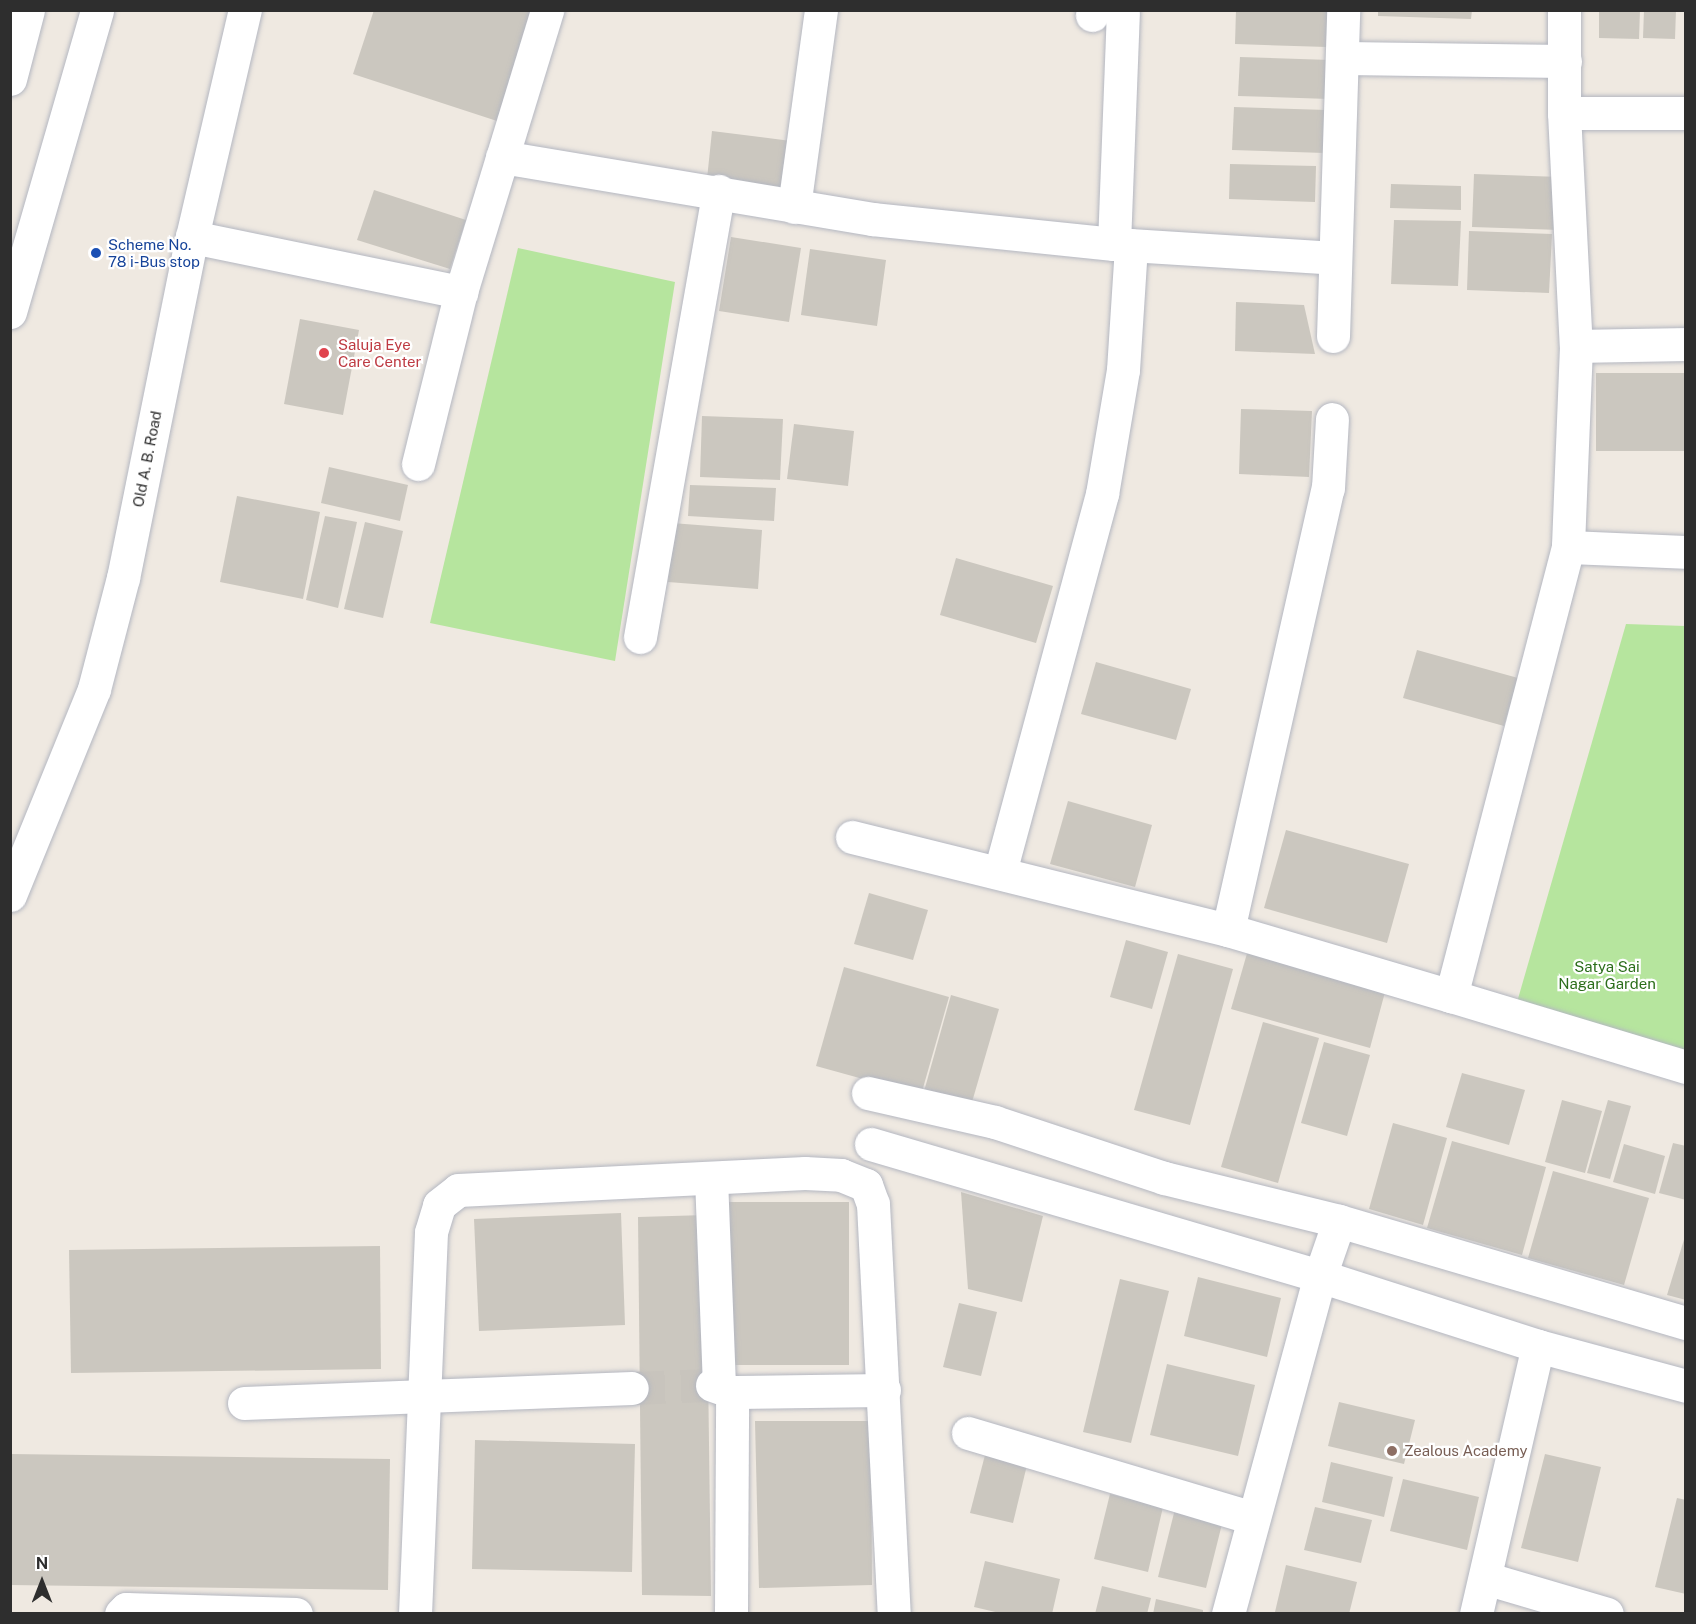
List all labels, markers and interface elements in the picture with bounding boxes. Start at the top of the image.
place label: Scheme No. 78 i-Bus stop [108,235,200,270]
marker: Scheme No. 78 i-Bus stop [89,246,103,260]
place label: Saluja Eye Care Center [338,335,422,370]
marker: Saluja Eye Care Center [315,344,333,362]
street label: Old A. B. Road [129,409,165,509]
park label: Satya Sai Nagar Garden [1558,957,1656,992]
place label: Zealous Academy [1404,1442,1528,1460]
marker: Zealous Academy [1385,1444,1399,1458]
north arrow [12,1552,72,1612]
text: N [36,1554,48,1573]

